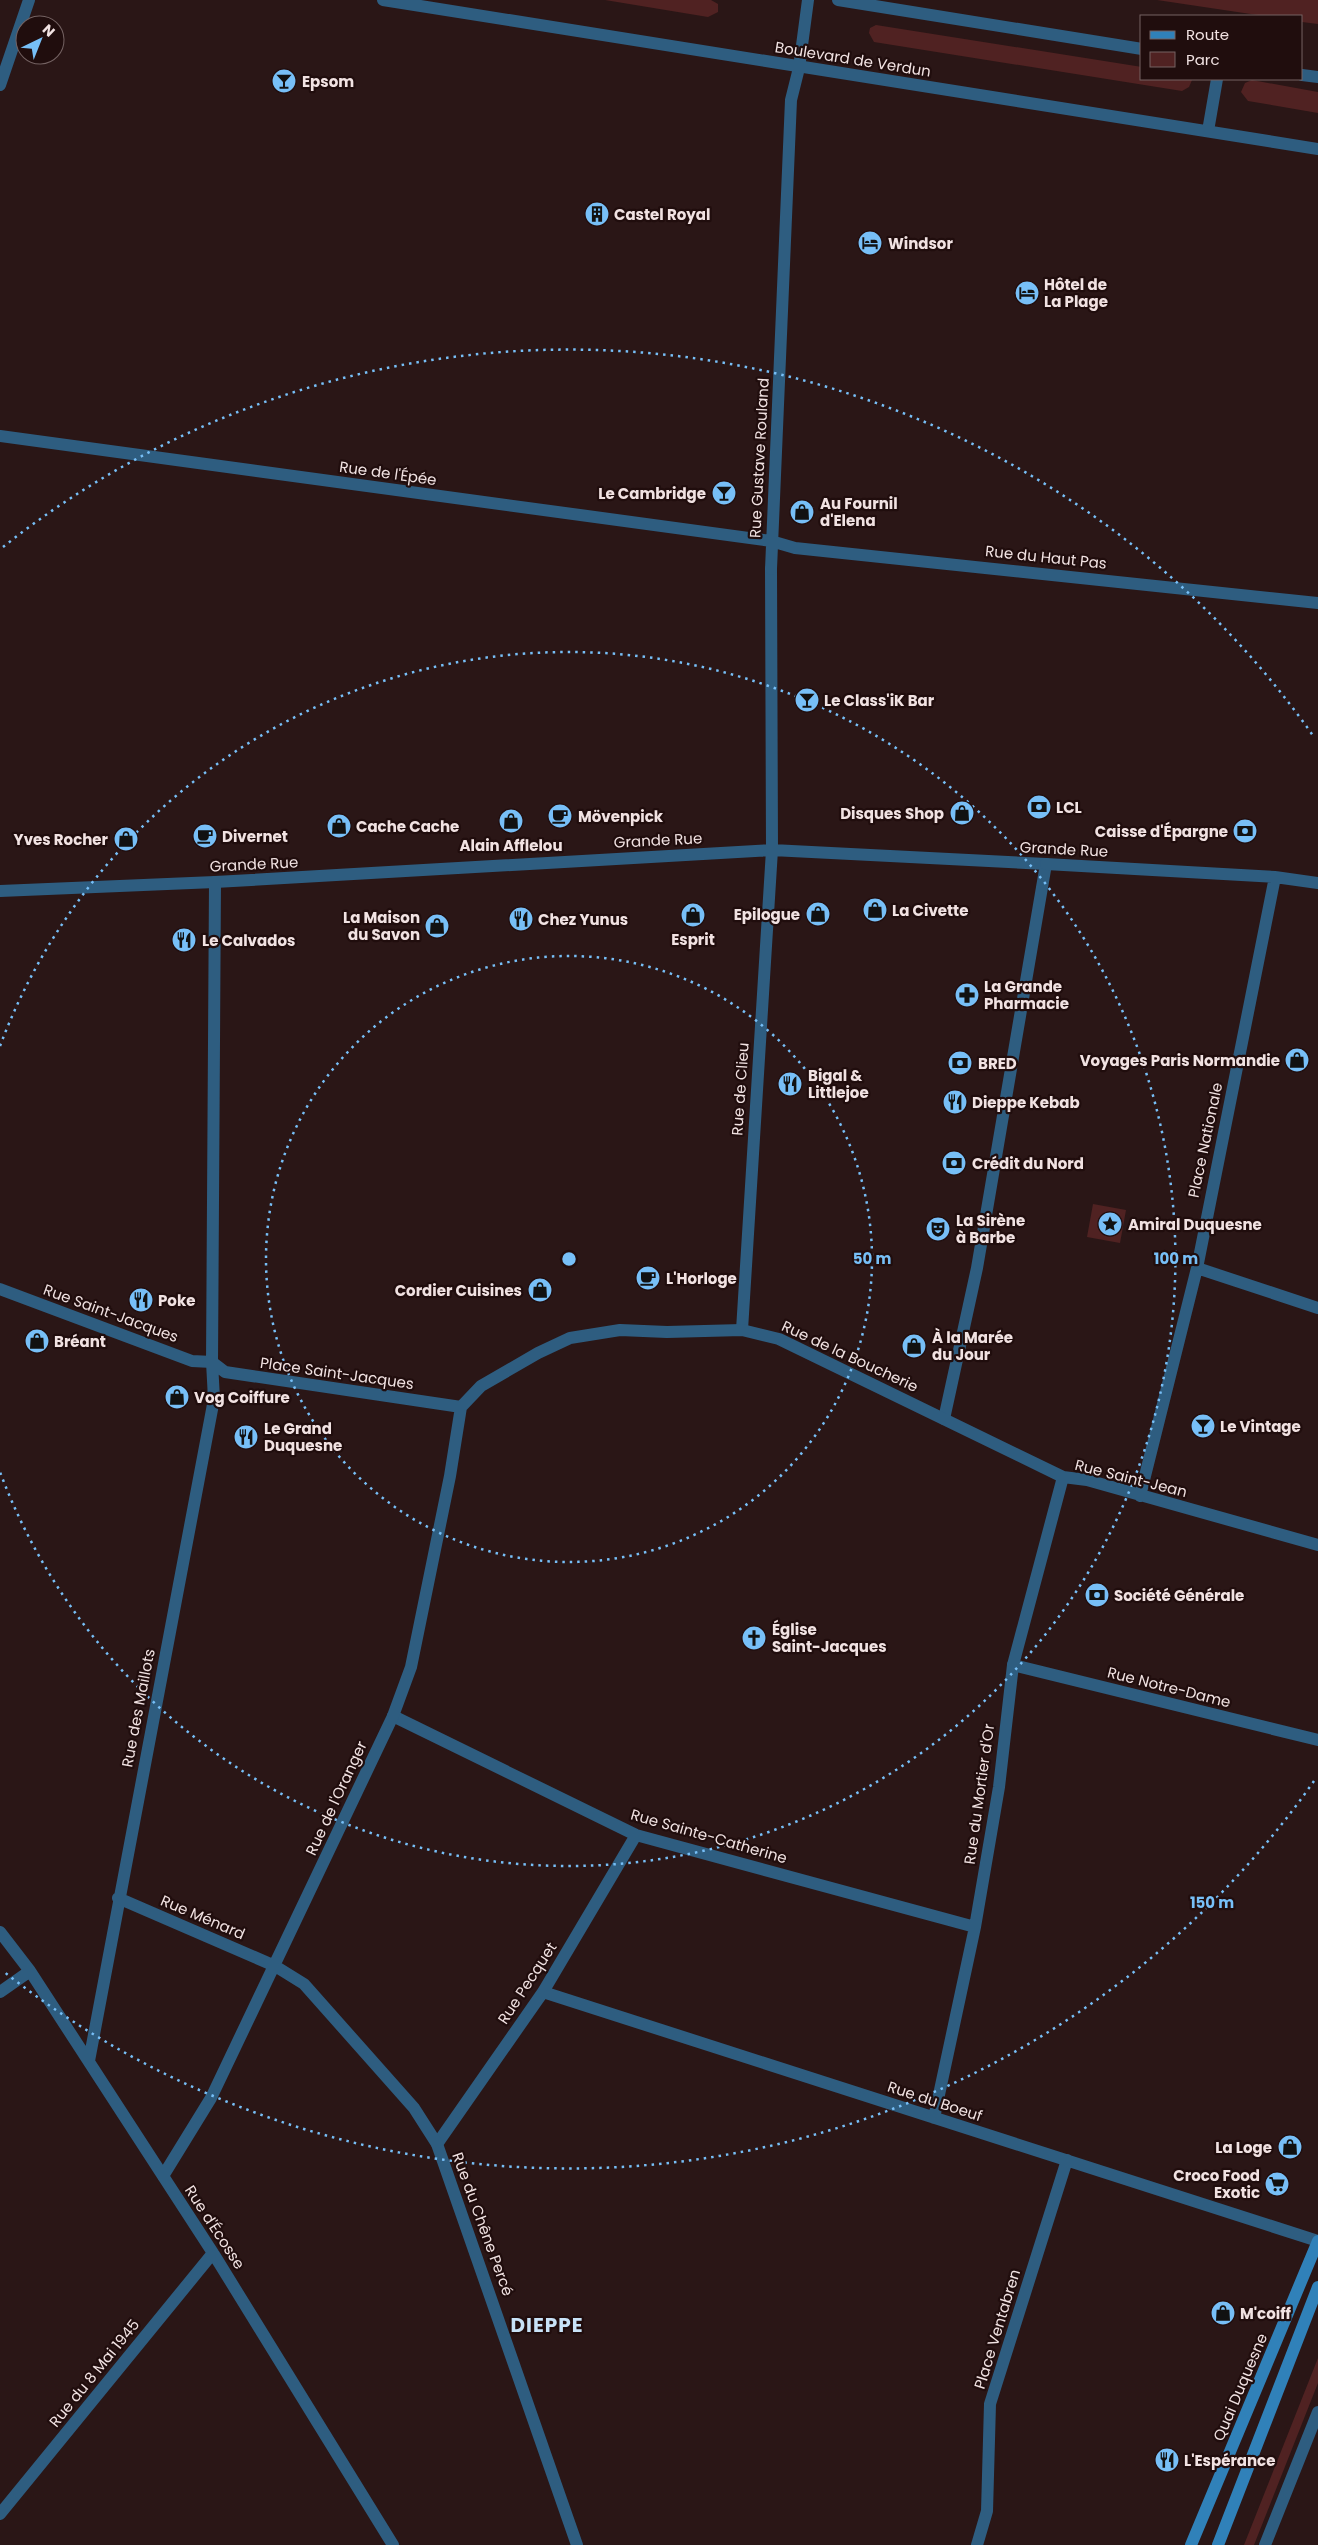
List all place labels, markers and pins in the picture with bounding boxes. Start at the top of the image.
bar icon: Epsom [271,68,297,94]
place label: Epsom [302,71,354,92]
building icon: Castel Royal [584,201,610,227]
place label: Castel Royal [614,204,710,225]
hotel icon: Windsor [857,230,883,256]
place label: Windsor [888,233,953,254]
place label: Hôtel de La Plage [1044,274,1108,312]
hotel icon: Hôtel de La Plage [1014,280,1040,306]
bar icon: Le Cambridge [711,480,737,506]
place label: Le Cambridge [598,483,706,504]
place label: Au Fournil d'Elena [820,493,898,531]
shop icon: Au Fournil d'Elena [789,499,815,525]
bar icon: Le Class'iK Bar [794,687,820,713]
place label: Le Class'iK Bar [824,690,935,711]
bank icon: LCL [1026,794,1052,820]
place label: LCL [1056,797,1082,818]
shop icon: Disques Shop [949,800,975,826]
cafe icon: Mövenpick [547,803,573,829]
place label: Disques Shop [840,803,944,824]
place label: Mövenpick [578,806,664,827]
shop icon: Alain Afflelou [498,808,524,834]
shop icon: Cache Cache [326,813,352,839]
place label: Cache Cache [356,816,459,837]
bank icon: Caisse d'Épargne [1232,818,1258,844]
place label: Caisse d'Épargne [1095,821,1228,842]
cafe icon: Divernet [192,823,218,849]
shop icon: Yves Rocher [113,826,139,852]
place label: Divernet [222,826,288,847]
place label: Yves Rocher [14,829,109,850]
place label: Alain Afflelou [460,835,563,856]
shop icon: La Civette [862,897,888,923]
place label: La Civette [892,900,968,921]
shop icon: Epilogue [805,901,831,927]
shop icon: Esprit [680,902,706,928]
place label: Epilogue [734,904,800,925]
restaurant icon: Chez Yunus [508,906,534,932]
place label: La Maison du Savon [343,907,420,945]
place label: Chez Yunus [538,909,628,930]
shop icon: La Maison du Savon [424,913,450,939]
restaurant icon: Le Calvados [171,927,197,953]
place label: Esprit [671,929,715,950]
place label: Le Calvados [202,930,295,951]
place label: La Grande Pharmacie [984,976,1069,1014]
pharmacy icon: La Grande Pharmacie [954,982,980,1008]
shop icon: Voyages Paris Normandie [1284,1047,1310,1073]
bank icon: BRED [947,1050,973,1076]
place label: Voyages Paris Normandie [1080,1050,1280,1071]
place label: BRED [978,1053,1017,1074]
place label: Bigal & Littlejoe [808,1065,869,1103]
restaurant icon: Bigal & Littlejoe [777,1071,803,1097]
restaurant icon: Dieppe Kebab [942,1089,968,1115]
place label: Dieppe Kebab [972,1092,1080,1113]
bank icon: Crédit du Nord [941,1150,967,1176]
place label: Crédit du Nord [972,1153,1084,1174]
place label: La Sirène à Barbe [956,1210,1025,1248]
place icon: Amiral Duquesne [1097,1211,1123,1237]
place label: Amiral Duquesne [1128,1214,1262,1235]
theatre icon: La Sirène à Barbe [925,1216,951,1242]
centre of rings [560,1250,578,1268]
cafe icon: L'Horloge [635,1265,661,1291]
place label: L'Horloge [666,1268,737,1289]
shop icon: Cordier Cuisines [527,1277,553,1303]
place label: Cordier Cuisines [395,1280,522,1301]
restaurant icon: Poke [128,1287,154,1313]
place label: Poke [158,1290,195,1311]
place label: À la Marée du Jour [932,1327,1013,1365]
shop icon: Bréant [24,1328,50,1354]
place label: Bréant [54,1331,106,1352]
shop icon: À la Marée du Jour [901,1333,927,1359]
shop icon: Vog Coiffure [164,1384,190,1410]
place label: Vog Coiffure [194,1387,290,1408]
bar icon: Le Vintage [1190,1413,1216,1439]
place label: Le Vintage [1220,1416,1301,1437]
place label: Le Grand Duquesne [264,1418,342,1456]
restaurant icon: Le Grand Duquesne [233,1424,259,1450]
bank icon: Société Générale [1084,1582,1110,1608]
place label: Société Générale [1114,1585,1244,1606]
place label: Église Saint-Jacques [772,1619,887,1657]
church icon: Église Saint-Jacques [741,1625,767,1651]
shop icon: La Loge [1277,2134,1303,2160]
place label: La Loge [1215,2137,1272,2158]
place label: Croco Food Exotic [1173,2165,1260,2203]
supermarket icon: Croco Food Exotic [1264,2171,1290,2197]
shop icon: M'coiff [1210,2300,1236,2326]
place label: M'coiff [1240,2303,1292,2324]
restaurant icon: L'Espérance [1154,2447,1180,2473]
place label: L'Espérance [1184,2450,1275,2471]

